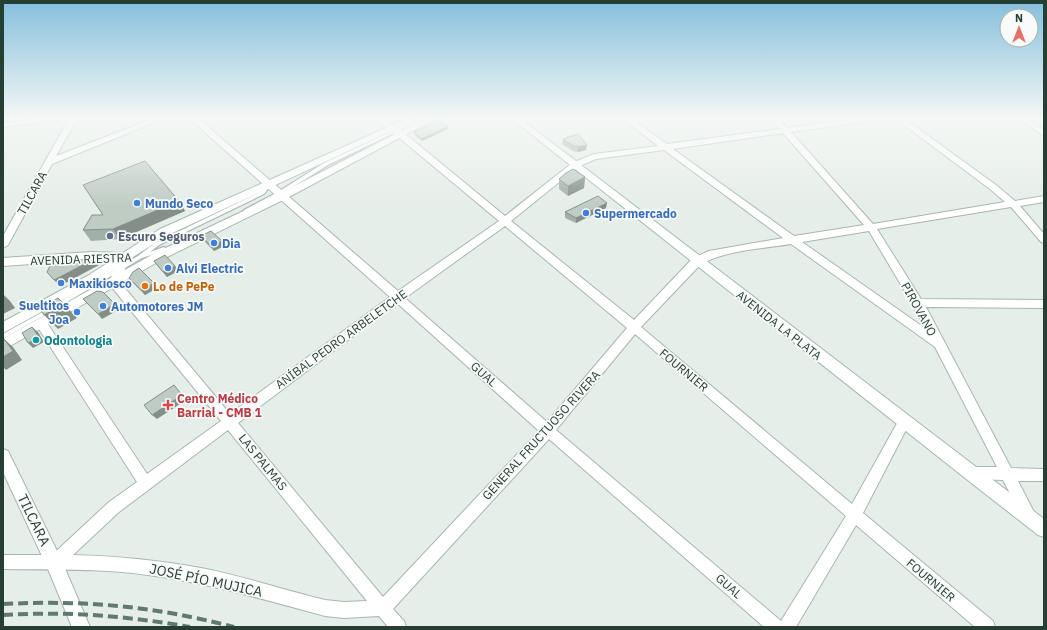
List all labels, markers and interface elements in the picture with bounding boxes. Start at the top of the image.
north arrow [999,8,1039,48]
text: N [1015,11,1023,25]
street label: TILCARA [14,168,50,218]
place label: Mundo Seco [145,196,213,211]
marker: Mundo Seco [132,198,142,208]
place label: Supermercado [594,206,677,221]
marker: Supermercado [581,208,591,218]
place label: Escuro Seguros [118,229,205,244]
marker: Escuro Seguros [105,231,115,241]
place label: Dia [222,236,241,251]
marker: Dia [209,238,219,248]
street label: AVENIDA RIESTRA [30,250,132,268]
place label: Alvi Electric [176,261,243,276]
marker: Alvi Electric [163,263,173,273]
place label: Maxikiosco [69,276,132,291]
marker: Maxikiosco [56,278,66,288]
place label: Lo de PePe [153,279,215,294]
street label: PIROVANO [898,279,940,339]
marker: Lo de PePe [140,281,150,291]
street label: ANÍBAL PEDRO ARBELETCHE [272,286,410,392]
street label: AVENIDA LA PLATA [733,287,825,363]
place label: Sueltitos Joa [19,298,69,327]
place label: Automotores JM [111,299,203,314]
marker: Automotores JM [98,301,108,311]
marker: Sueltitos Joa [72,307,82,317]
place label: Odontologia [44,333,113,348]
marker: Odontologia [31,335,41,345]
street label: FOURNIER [657,345,712,395]
street label: GUAL [468,358,500,390]
street label: GENERAL FRUCTUOSO RIVERA [479,367,603,503]
place label: Centro Médico Barrial - CMB 1 [177,391,262,420]
marker: Centro Médico Barrial - CMB 1 [162,399,174,411]
street label: LAS PALMAS [236,431,290,493]
street label: TILCARA [14,491,54,549]
street label: FOURNIER [904,555,959,605]
street label: JOSÉ PÍO MUJICA [148,558,264,601]
street label: GUAL [713,570,745,602]

